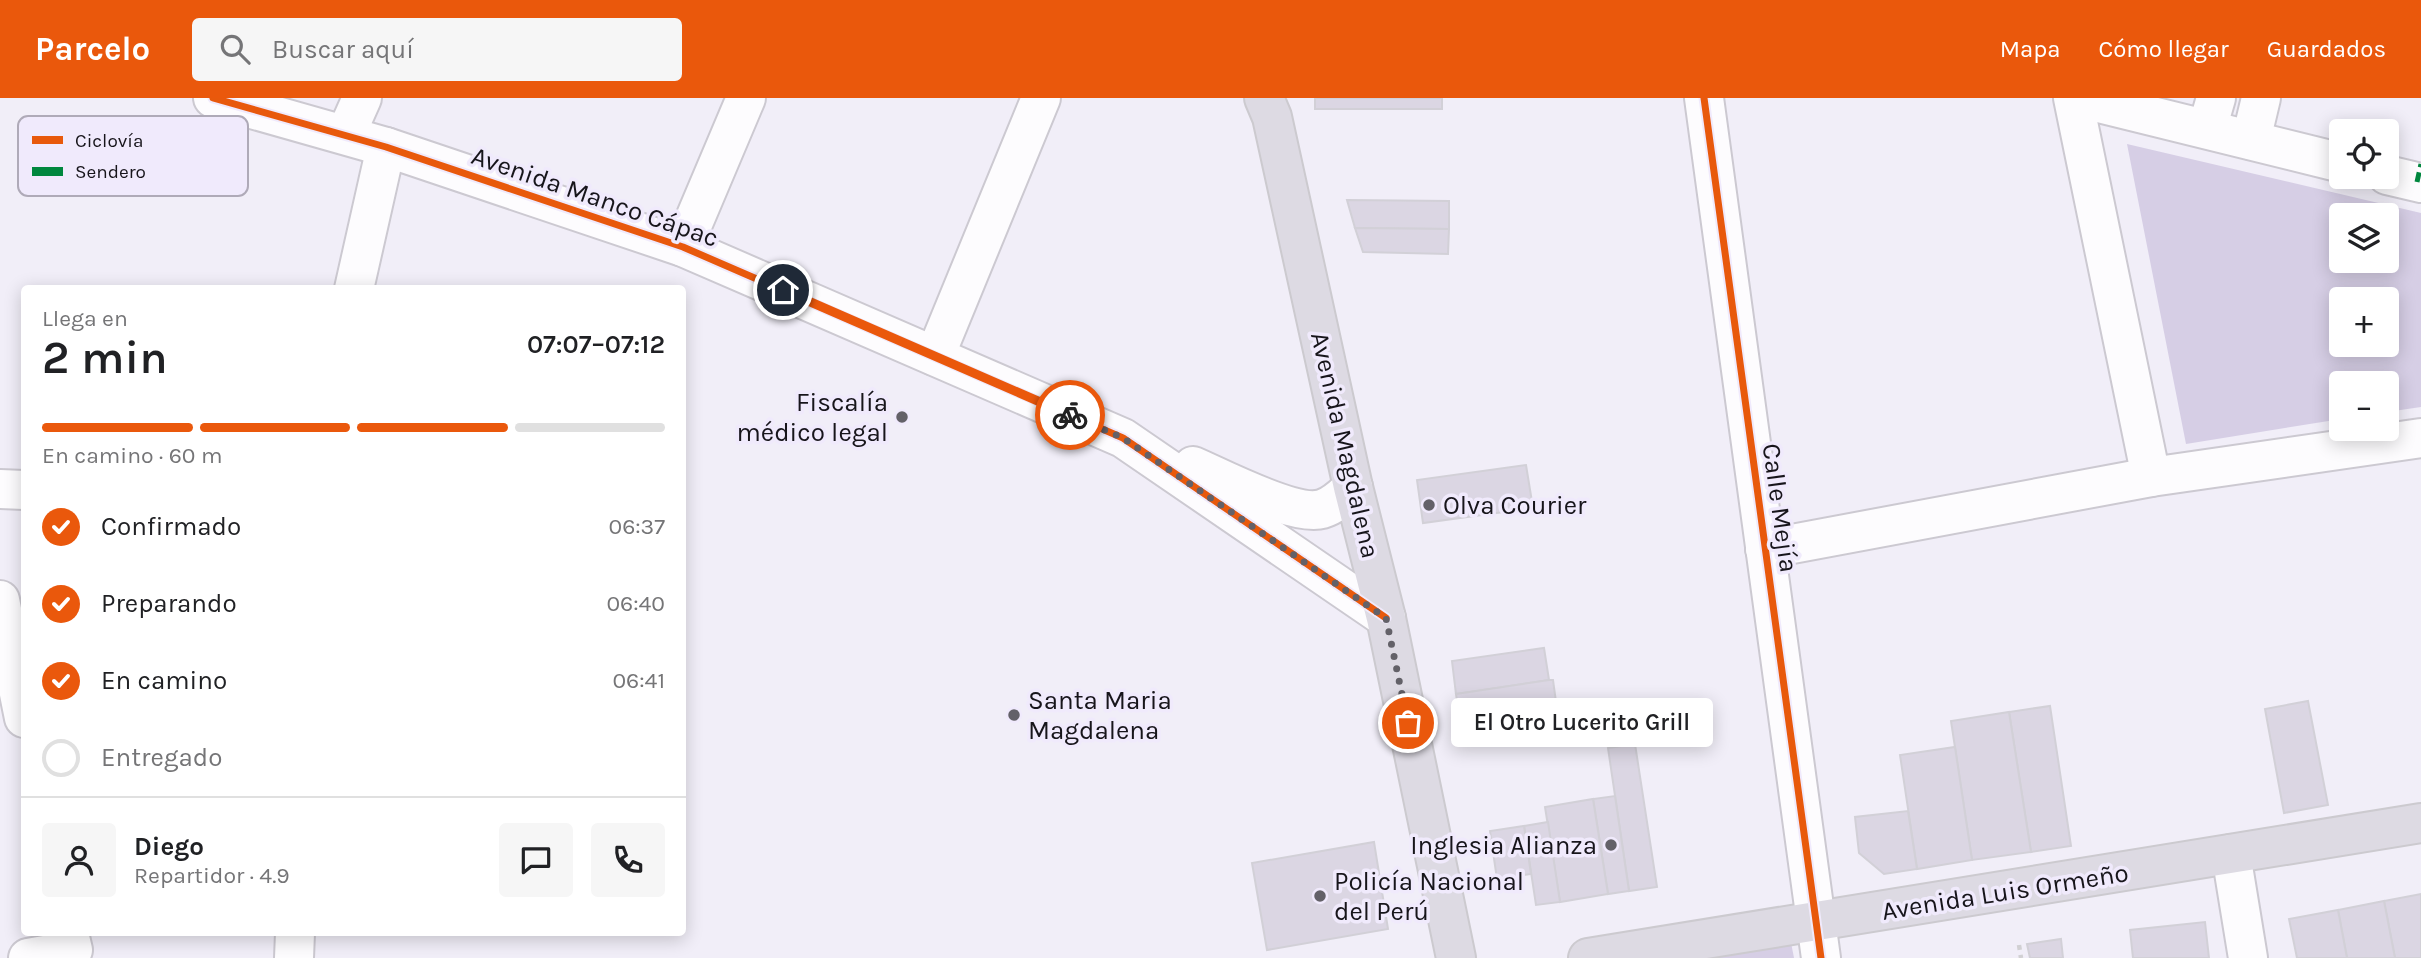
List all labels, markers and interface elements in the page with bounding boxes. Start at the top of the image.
search box [192,18,682,81]
text: Parcelo [35,30,150,68]
icon: search [216,30,254,68]
text: Buscar aquí [272,34,414,65]
text: Mapa [2000,35,2060,63]
text: Cómo llegar [2098,35,2229,63]
text: Guardados [2267,35,2386,63]
legend [18,116,248,196]
map controls [2329,119,2399,441]
button: locate [2329,119,2399,189]
text: Ciclovía [75,130,144,152]
street label: Avenida Manco Cápac [467,140,723,254]
text: Sendero [75,161,146,183]
button: layers [2329,203,2399,273]
pin [753,260,813,320]
icon: home [764,271,802,309]
button: + [2329,287,2399,357]
text: Llega en [42,305,128,332]
text: 07:07–07:12 [527,329,665,360]
street label: Avenida Magdalena [1304,329,1386,561]
text: 2 min [42,331,168,385]
button: − [2329,371,2399,441]
courier [1035,380,1105,450]
place label: Fiscalía médico legal [736,387,888,448]
icon: bike [1051,396,1089,434]
marker: Fiscalía médico legal [894,409,910,425]
text: En camino · 60 m [42,442,222,469]
street label: Calle Mejía [1756,442,1804,574]
place label: Olva Courier [1443,490,1587,521]
marker: Olva Courier [1421,497,1437,513]
icon: check [42,508,80,546]
text: Confirmado [101,511,241,542]
text: 06:37 [609,513,665,540]
icon: check [42,585,80,623]
text: Preparando [101,588,237,619]
text: 06:40 [606,590,665,617]
icon: check [42,662,80,700]
text: En camino [101,665,227,696]
text: 06:41 [612,667,665,694]
place label: Santa Maria Magdalena [1028,685,1172,746]
pin [1378,693,1438,753]
callout: El Otro Lucerito Grill [1450,698,1712,748]
icon: bag [1389,704,1427,742]
marker: Santa Maria Magdalena [1006,707,1022,723]
text: El Otro Lucerito Grill [1474,709,1690,736]
text: Entregado [101,742,222,773]
button: person [42,823,116,897]
button: chat [499,823,573,897]
button: phone [591,823,665,897]
place label: Inglesia Alianza [1410,830,1597,861]
text: Diego [134,831,204,862]
marker: Inglesia Alianza [1603,837,1619,853]
street label: Avenida Luis Ormeño [1879,857,2131,927]
text: Repartidor · 4.9 [134,862,290,889]
place label: Policía Nacional del Perú [1334,866,1524,927]
marker: Policía Nacional del Perú [1312,888,1328,904]

